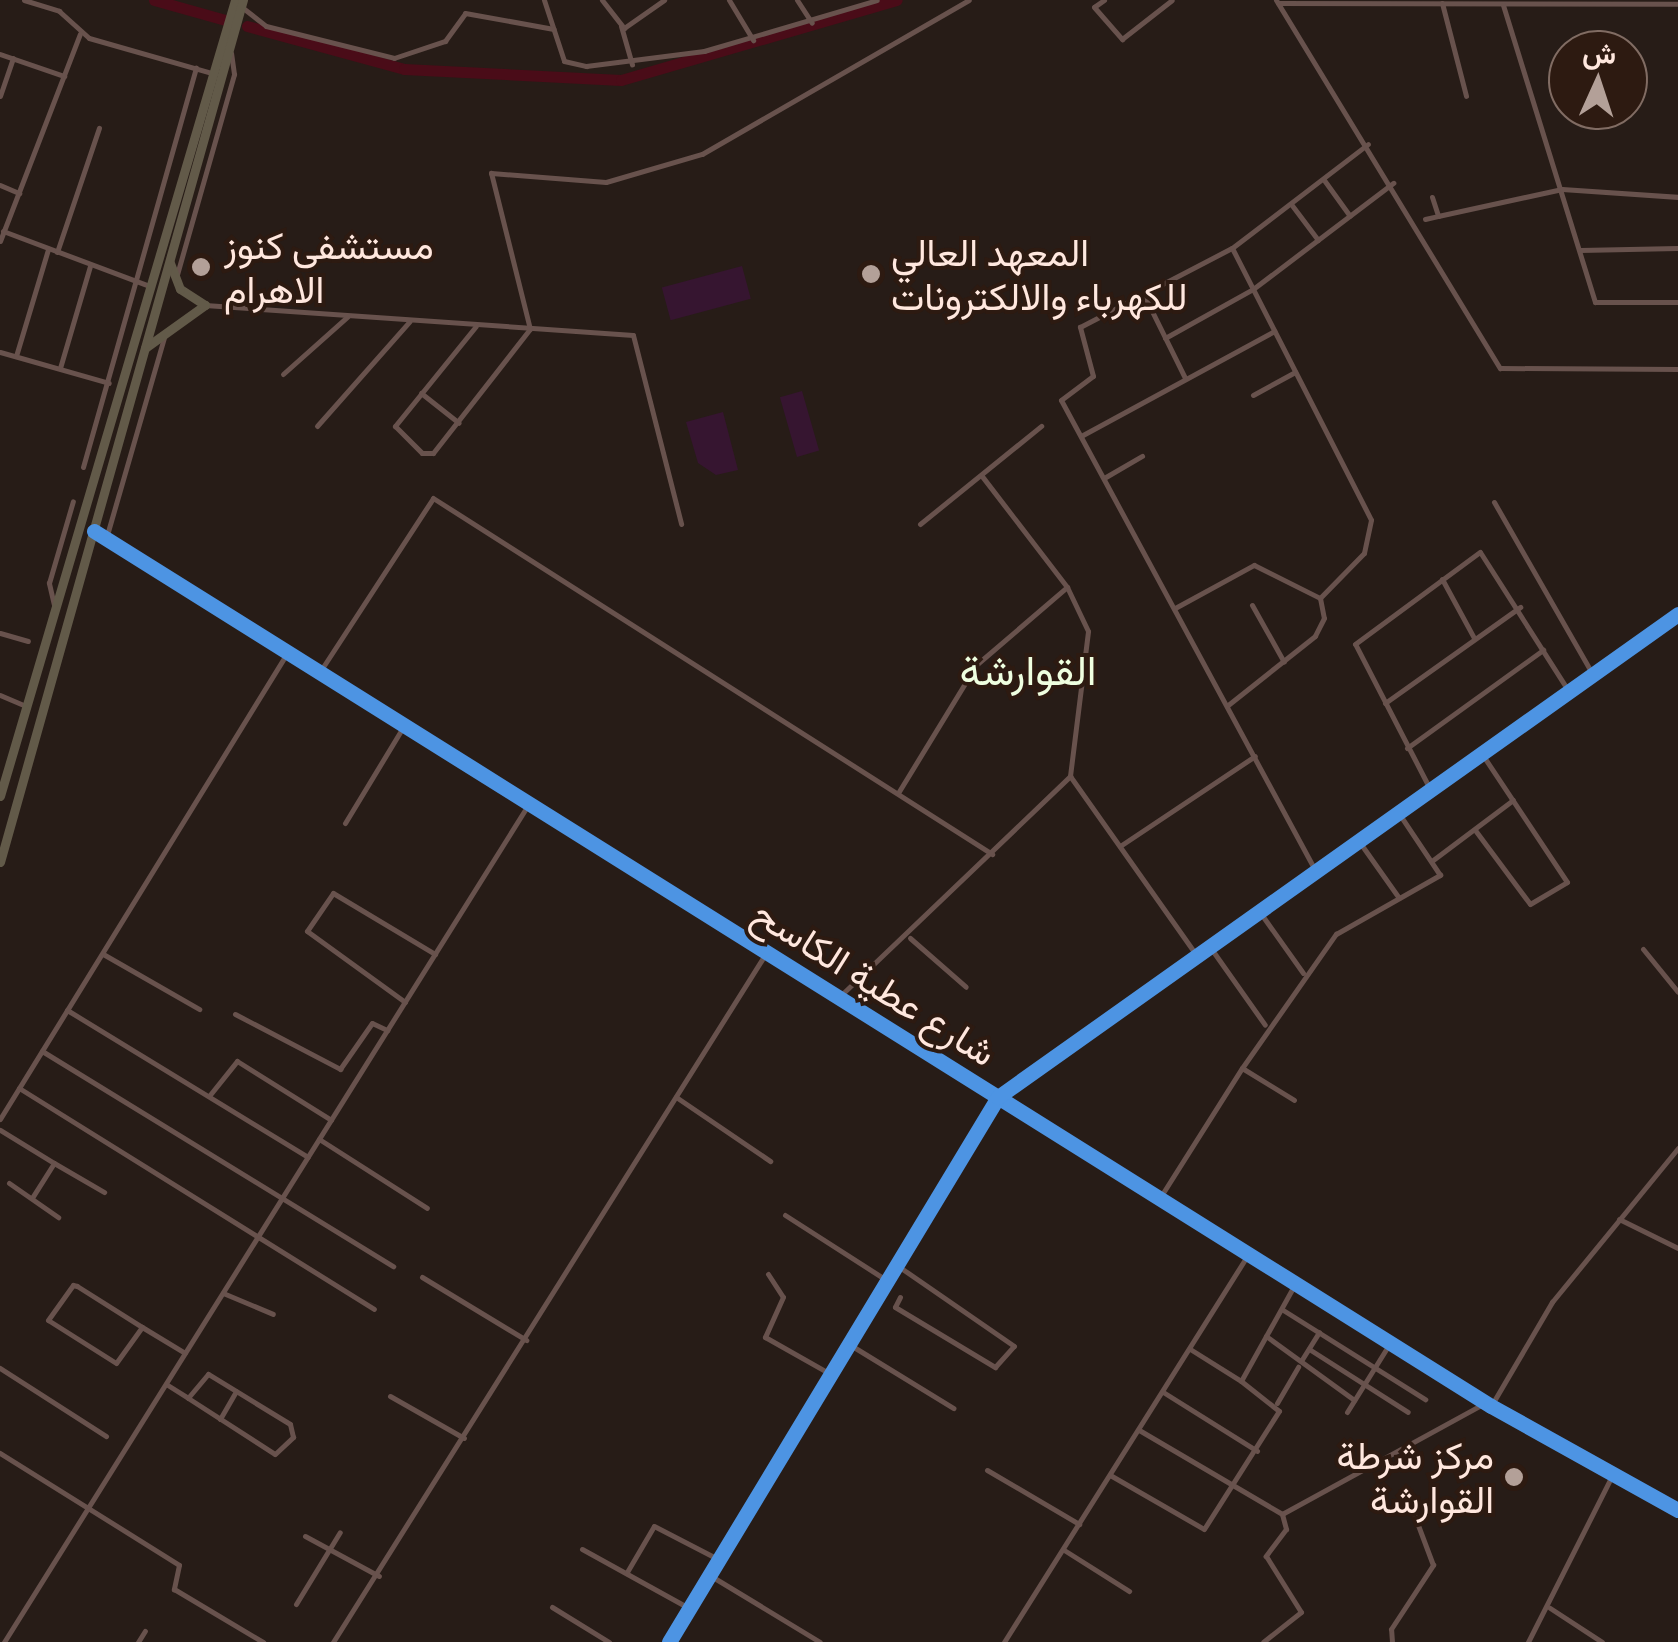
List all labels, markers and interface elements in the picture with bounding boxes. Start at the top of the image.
north arrow [1548,30,1648,130]
text: ش [1582,34,1617,70]
place label: مستشفى كنوز الاهرام [224,222,434,312]
place label: المعهد العالي للكهرباء والالكترونات [891,229,1187,318]
marker: مستشفى كنوز الاهرام [188,254,214,280]
marker: المعهد العالي للكهرباء والالكترونات [860,263,882,285]
district label: القوارشة [959,643,1097,693]
street label: شارع عطية الكاسح [745,889,1005,1075]
place label: مركز شرطة القوارشة [1336,1432,1494,1522]
marker: مركز شرطة القوارشة [1503,1466,1525,1488]

